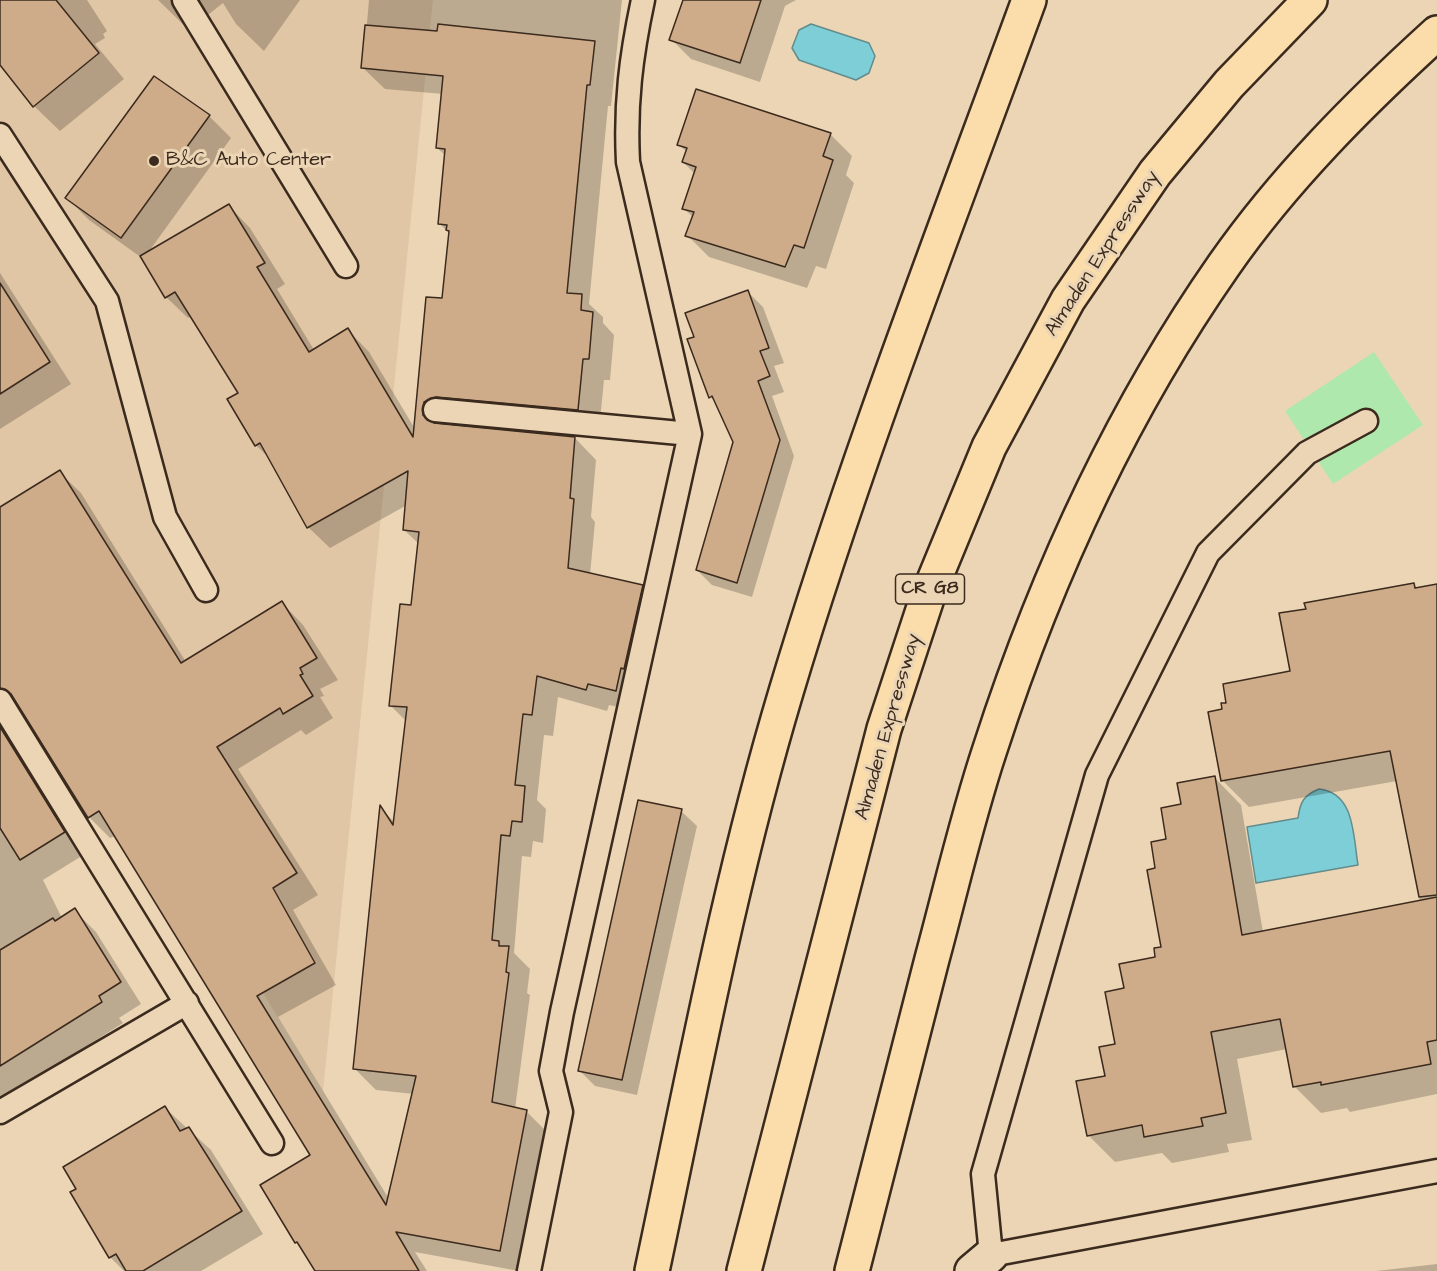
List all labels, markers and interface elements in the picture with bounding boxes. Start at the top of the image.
place label: B&C Auto Center [166,149,331,173]
marker: B&C Auto Center [147,154,161,168]
street label: Almaden Expressway [1041,167,1165,341]
road number: CR G8 [896,574,964,604]
street label: Almaden Expressway [851,631,927,823]

